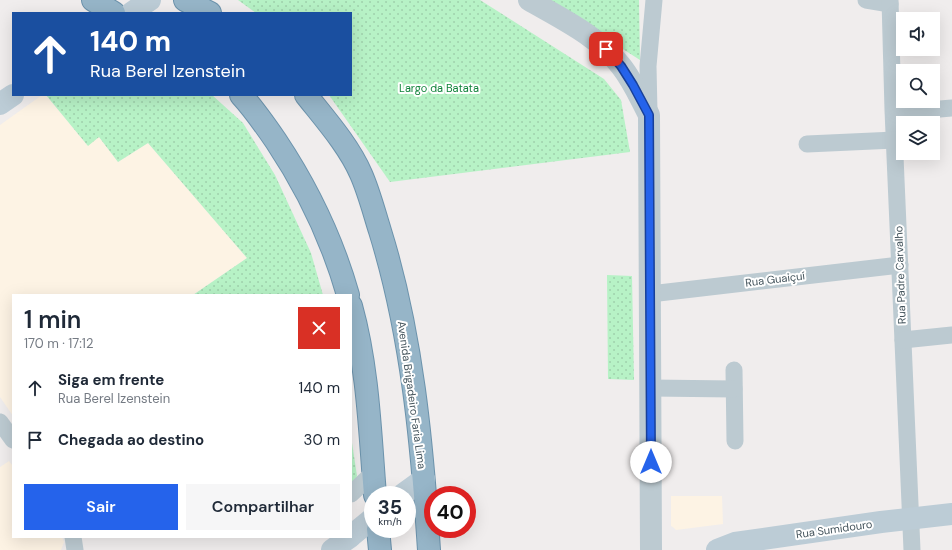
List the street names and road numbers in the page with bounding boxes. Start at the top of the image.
street label: Rua Padre Carvalho [891,226,909,324]
street label: Rua Guaiçuí [744,268,806,290]
street label: Avenida Brigadeiro Faria Lima [395,320,429,470]
street label: Rua Sumidouro [795,517,873,541]

